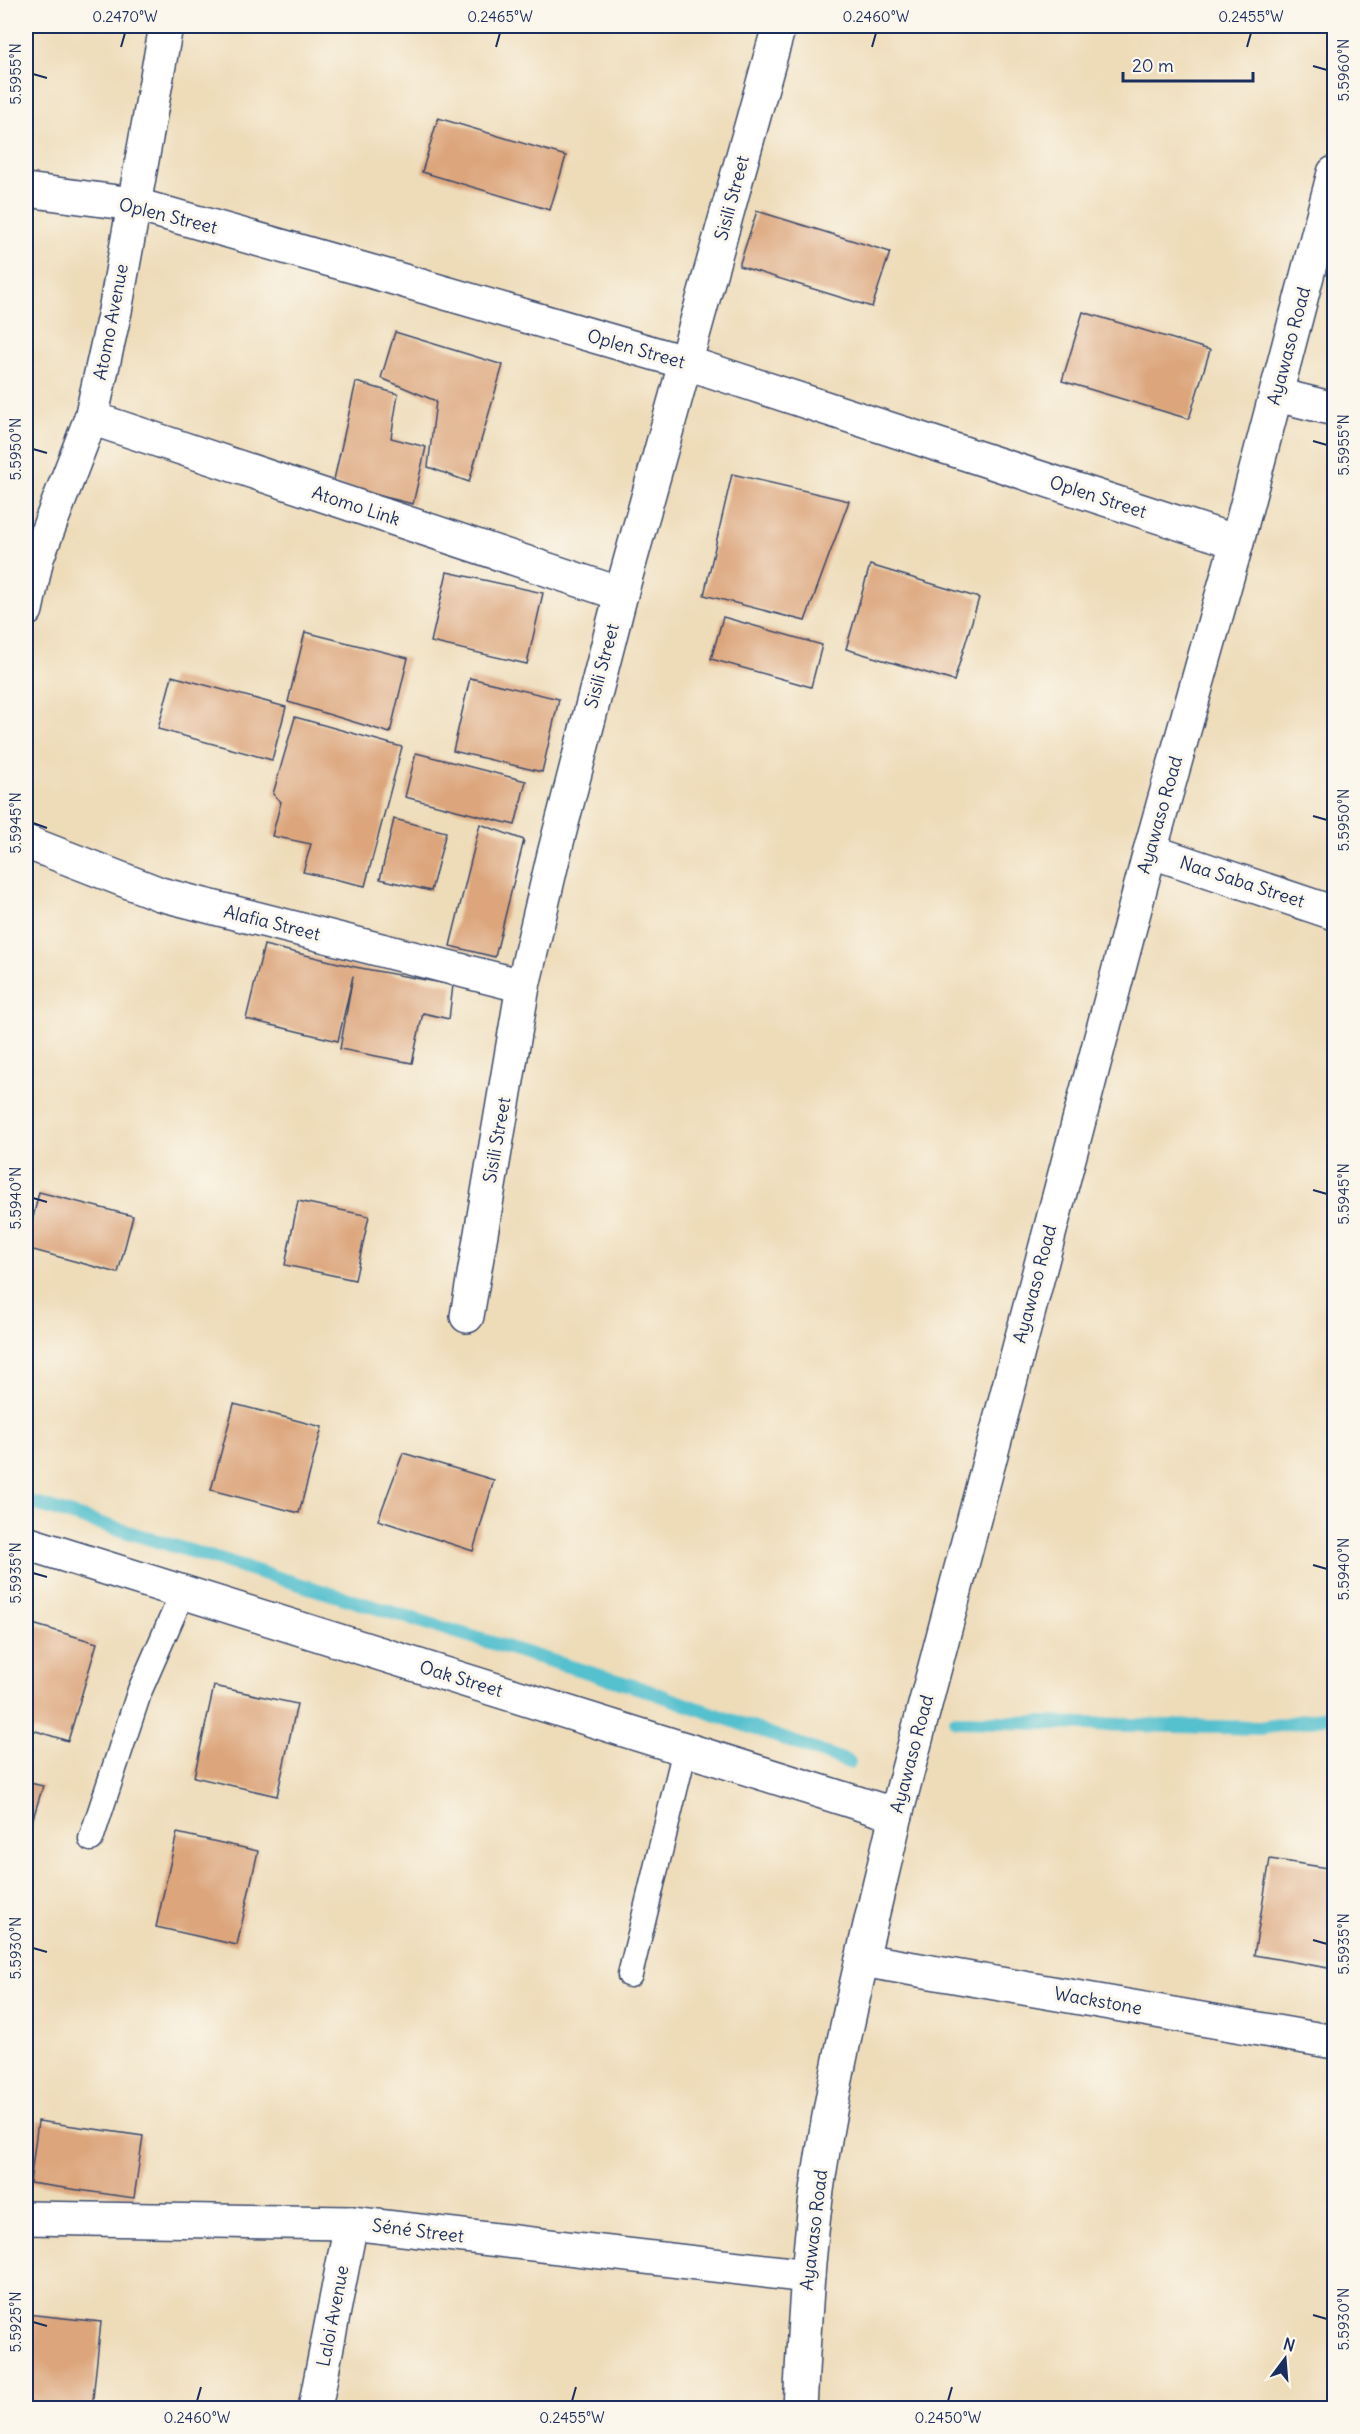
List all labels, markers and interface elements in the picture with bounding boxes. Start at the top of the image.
text: 0.2470°W [92,7,158,26]
text: 0.2465°W [467,7,533,26]
text: 0.2460°W [843,7,910,26]
text: 0.2455°W [1218,7,1284,26]
text: 5.5960°N [1334,39,1353,101]
text: 5.5955°N [6,43,25,105]
scale bar [1123,45,1254,83]
text: 20 m [1132,54,1174,77]
street label: Sisili Street [709,153,754,243]
street label: Oplen Street [116,192,220,239]
street label: Atomo Avenue [88,262,133,382]
street label: Ayawaso Road [1262,284,1315,407]
street label: Oplen Street [585,324,688,373]
text: 5.5955°N [1334,414,1353,476]
text: 5.5950°N [6,418,25,480]
street label: Oplen Street [1047,470,1150,523]
street label: Atomo Link [309,480,403,531]
street label: Sisili Street [579,621,624,711]
street label: Ayawaso Road [1132,753,1187,876]
text: 5.5950°N [1334,789,1353,851]
text: 5.5945°N [6,792,25,854]
street label: Naa Saba Street [1177,851,1307,913]
street label: Alafia Street [222,899,323,946]
street label: Sisili Street [478,1095,515,1185]
text: 5.5945°N [1334,1163,1353,1225]
text: 5.5940°N [6,1167,25,1229]
street label: Ayawaso Road [1008,1222,1061,1345]
text: 5.5940°N [1334,1538,1353,1600]
text: 5.5935°N [6,1542,25,1604]
street label: Oak Street [417,1655,505,1702]
street label: Ayawaso Road [885,1692,938,1815]
text: 5.5935°N [1334,1913,1353,1975]
text: 5.5930°N [6,1917,25,1979]
street label: Wackstone [1052,1981,1144,2020]
street label: Ayawaso Road [795,2168,832,2292]
street label: Séné Street [371,2213,465,2248]
street label: Laloi Avenue [311,2263,354,2369]
text: 5.5930°N [1334,2288,1353,2350]
text: 5.5925°N [6,2291,25,2353]
north arrow [1255,2329,1315,2389]
text: N [1281,2333,1297,2356]
text: 0.2460°W [164,2408,231,2427]
text: 0.2455°W [539,2408,605,2427]
text: 0.2450°W [915,2408,982,2427]

